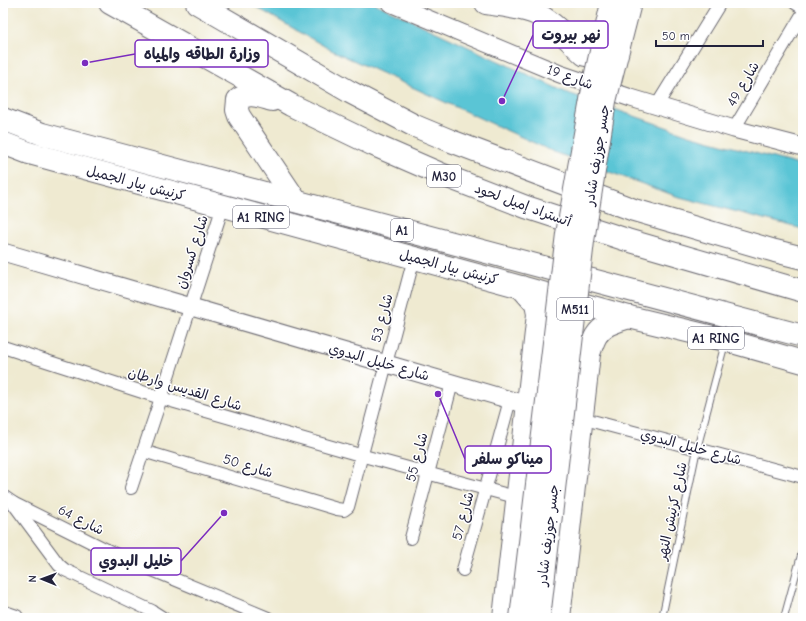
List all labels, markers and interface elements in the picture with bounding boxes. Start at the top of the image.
callout: نهر بيروت [533,21,608,48]
scale bar [656,22,763,48]
text: نهر بيروت [541,26,601,44]
text: 50 m [662,29,690,43]
callout: وزارة الطاقه والمياه [135,40,268,67]
text: وزارة الطاقه والمياه [144,45,260,63]
street label: شارع 49 [723,59,764,110]
street label: شارع 19 [544,61,595,94]
street label: جسر جوزيف شادر [580,103,613,208]
street label: كرنيش بيار الجميل [85,162,187,204]
road number: M30 [427,165,461,187]
street label: أتستراد إميل لحود [472,180,574,231]
road number: A1 RING [233,206,289,228]
street label: شارع كسروان [172,213,213,291]
road number: A1 [391,219,413,241]
street label: كرنيش بيار الجميل [398,246,500,288]
street label: شارع 53 [367,292,398,344]
road number: M511 [557,298,593,320]
road number: A1 RING [688,327,744,349]
street label: شارع خليل البدوي [326,340,431,386]
street label: شارع القديس وارطان [126,364,244,415]
street label: شارع خليل البدوي [638,425,743,471]
street label: شارع 55 [402,431,433,484]
callout: ميناكو سلفر [465,446,551,473]
street label: شارع 50 [221,450,275,483]
text: ميناكو سلفر [471,450,543,469]
street label: شارع كرنيش النهر [653,460,692,563]
street label: جسر جوزيف شادر [533,483,563,588]
street label: شارع 57 [448,490,479,542]
street label: شارع 64 [55,501,107,540]
callout: خليل البدوي [91,548,181,575]
text: خليل البدوي [99,552,173,573]
north arrow [22,559,62,599]
text: N [26,575,39,583]

